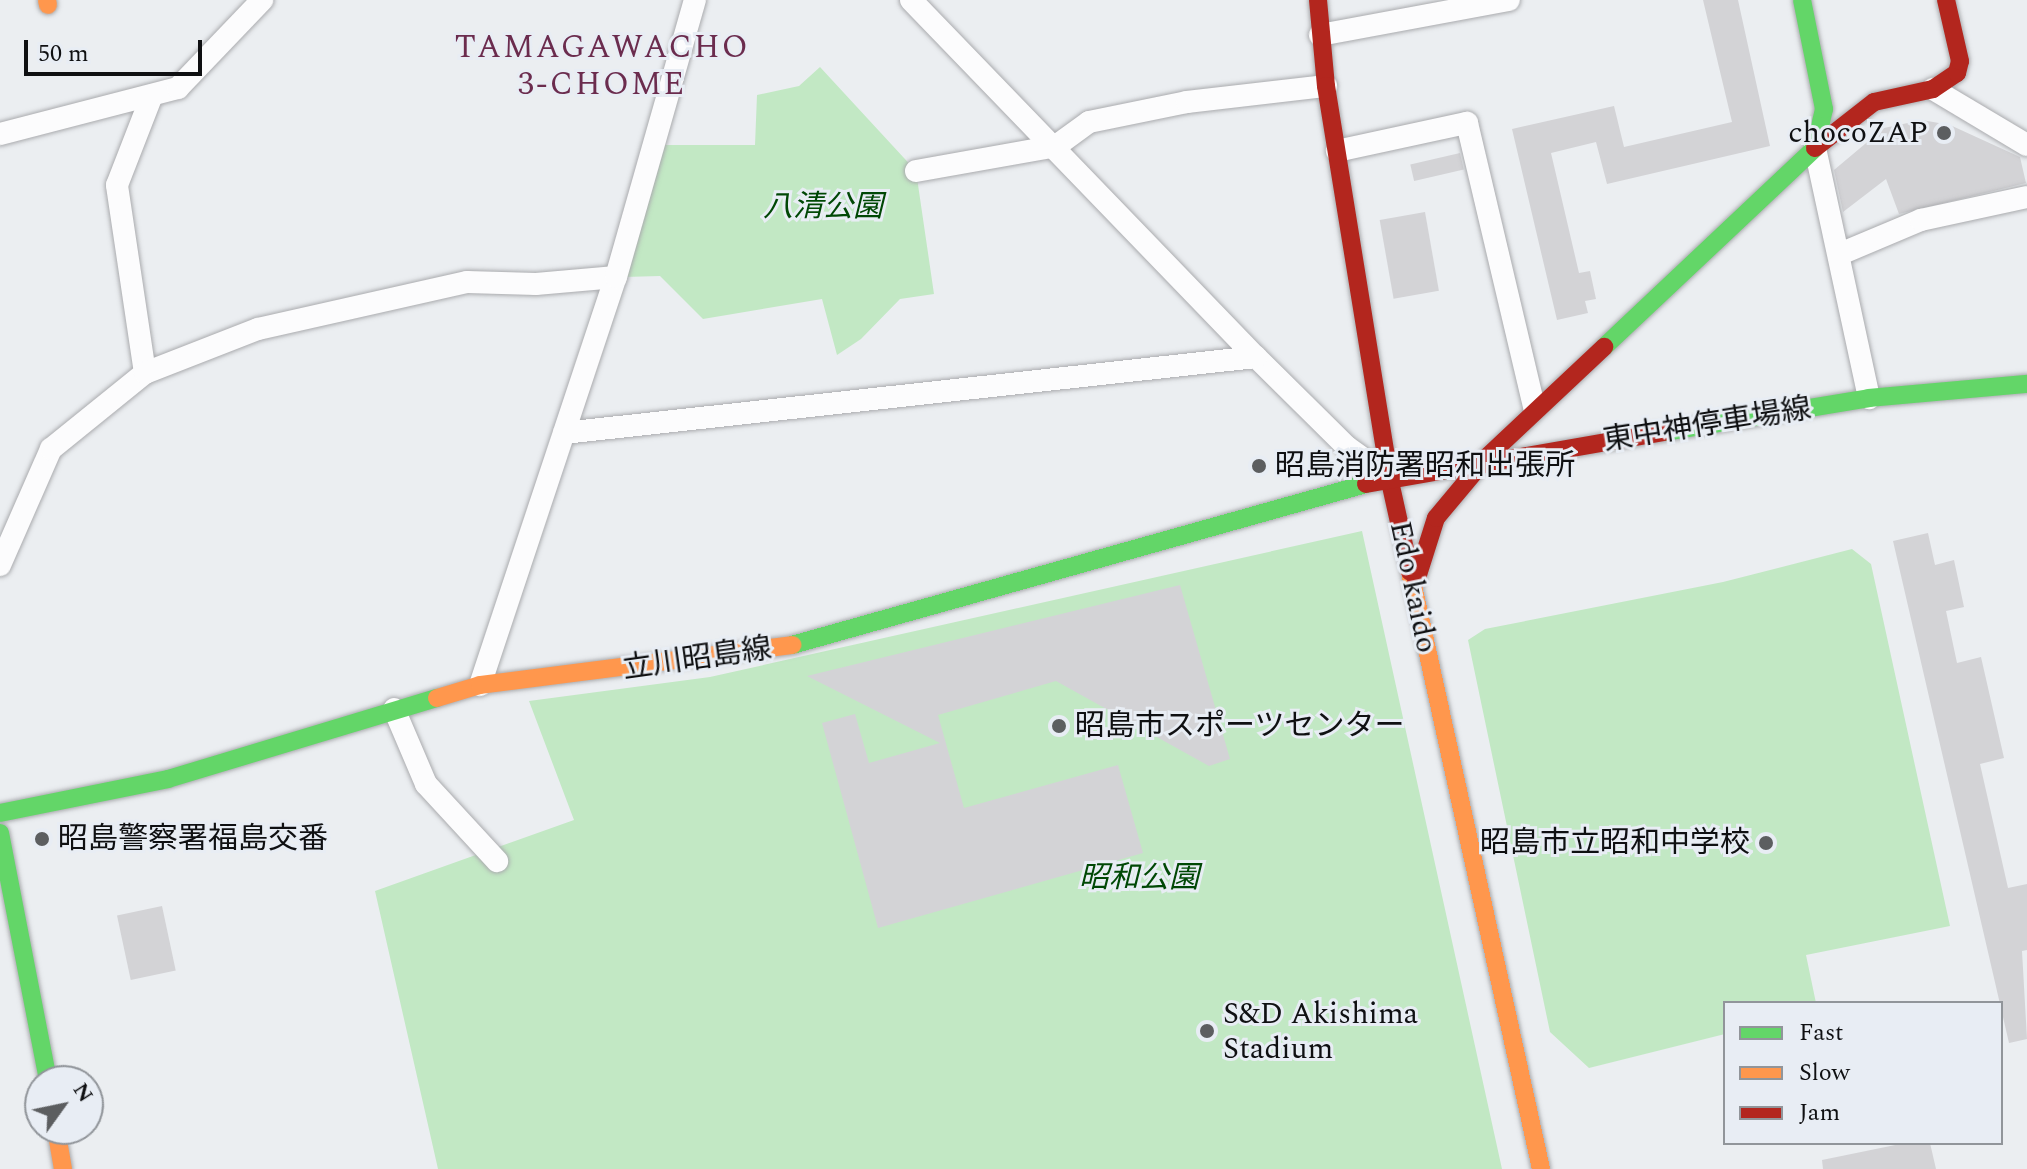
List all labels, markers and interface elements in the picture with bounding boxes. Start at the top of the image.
scale bar [28,24,206,74]
district label: TAMAGAWACHO 3-CHOME [454,30,750,105]
text: 50 m [38,36,89,72]
place label: chocoZAP [1788,115,1928,151]
marker: chocoZAP [1935,124,1953,142]
park label: 八清公園 [763,189,883,225]
street label: 東中神停車場線 [1600,391,1814,459]
place label: 昭島消防署昭和出張所 [1275,448,1575,484]
marker: 昭島消防署昭和出張所 [1250,457,1268,475]
street label: Edo kaido [1382,518,1444,656]
street label: 立川昭島線 [620,631,774,687]
place label: 昭島市スポーツセンター [1075,708,1405,744]
marker: 昭島市スポーツセンター [1050,717,1068,735]
place label: 昭島警察署福島交番 [58,821,328,857]
place label: 昭島市立昭和中学校 [1480,825,1750,861]
marker: 昭島警察署福島交番 [33,830,51,848]
marker: 昭島市立昭和中学校 [1757,834,1775,852]
park label: 昭和公園 [1079,860,1199,896]
place label: S&D Akishima Stadium [1223,996,1418,1066]
legend [1723,1001,2003,1145]
text: Fast [1799,1015,1844,1051]
marker: S&D Akishima Stadium [1198,1022,1216,1040]
text: Slow [1799,1055,1850,1091]
north arrow [24,1065,104,1145]
text: N [64,1076,102,1109]
text: Jam [1799,1095,1840,1131]

